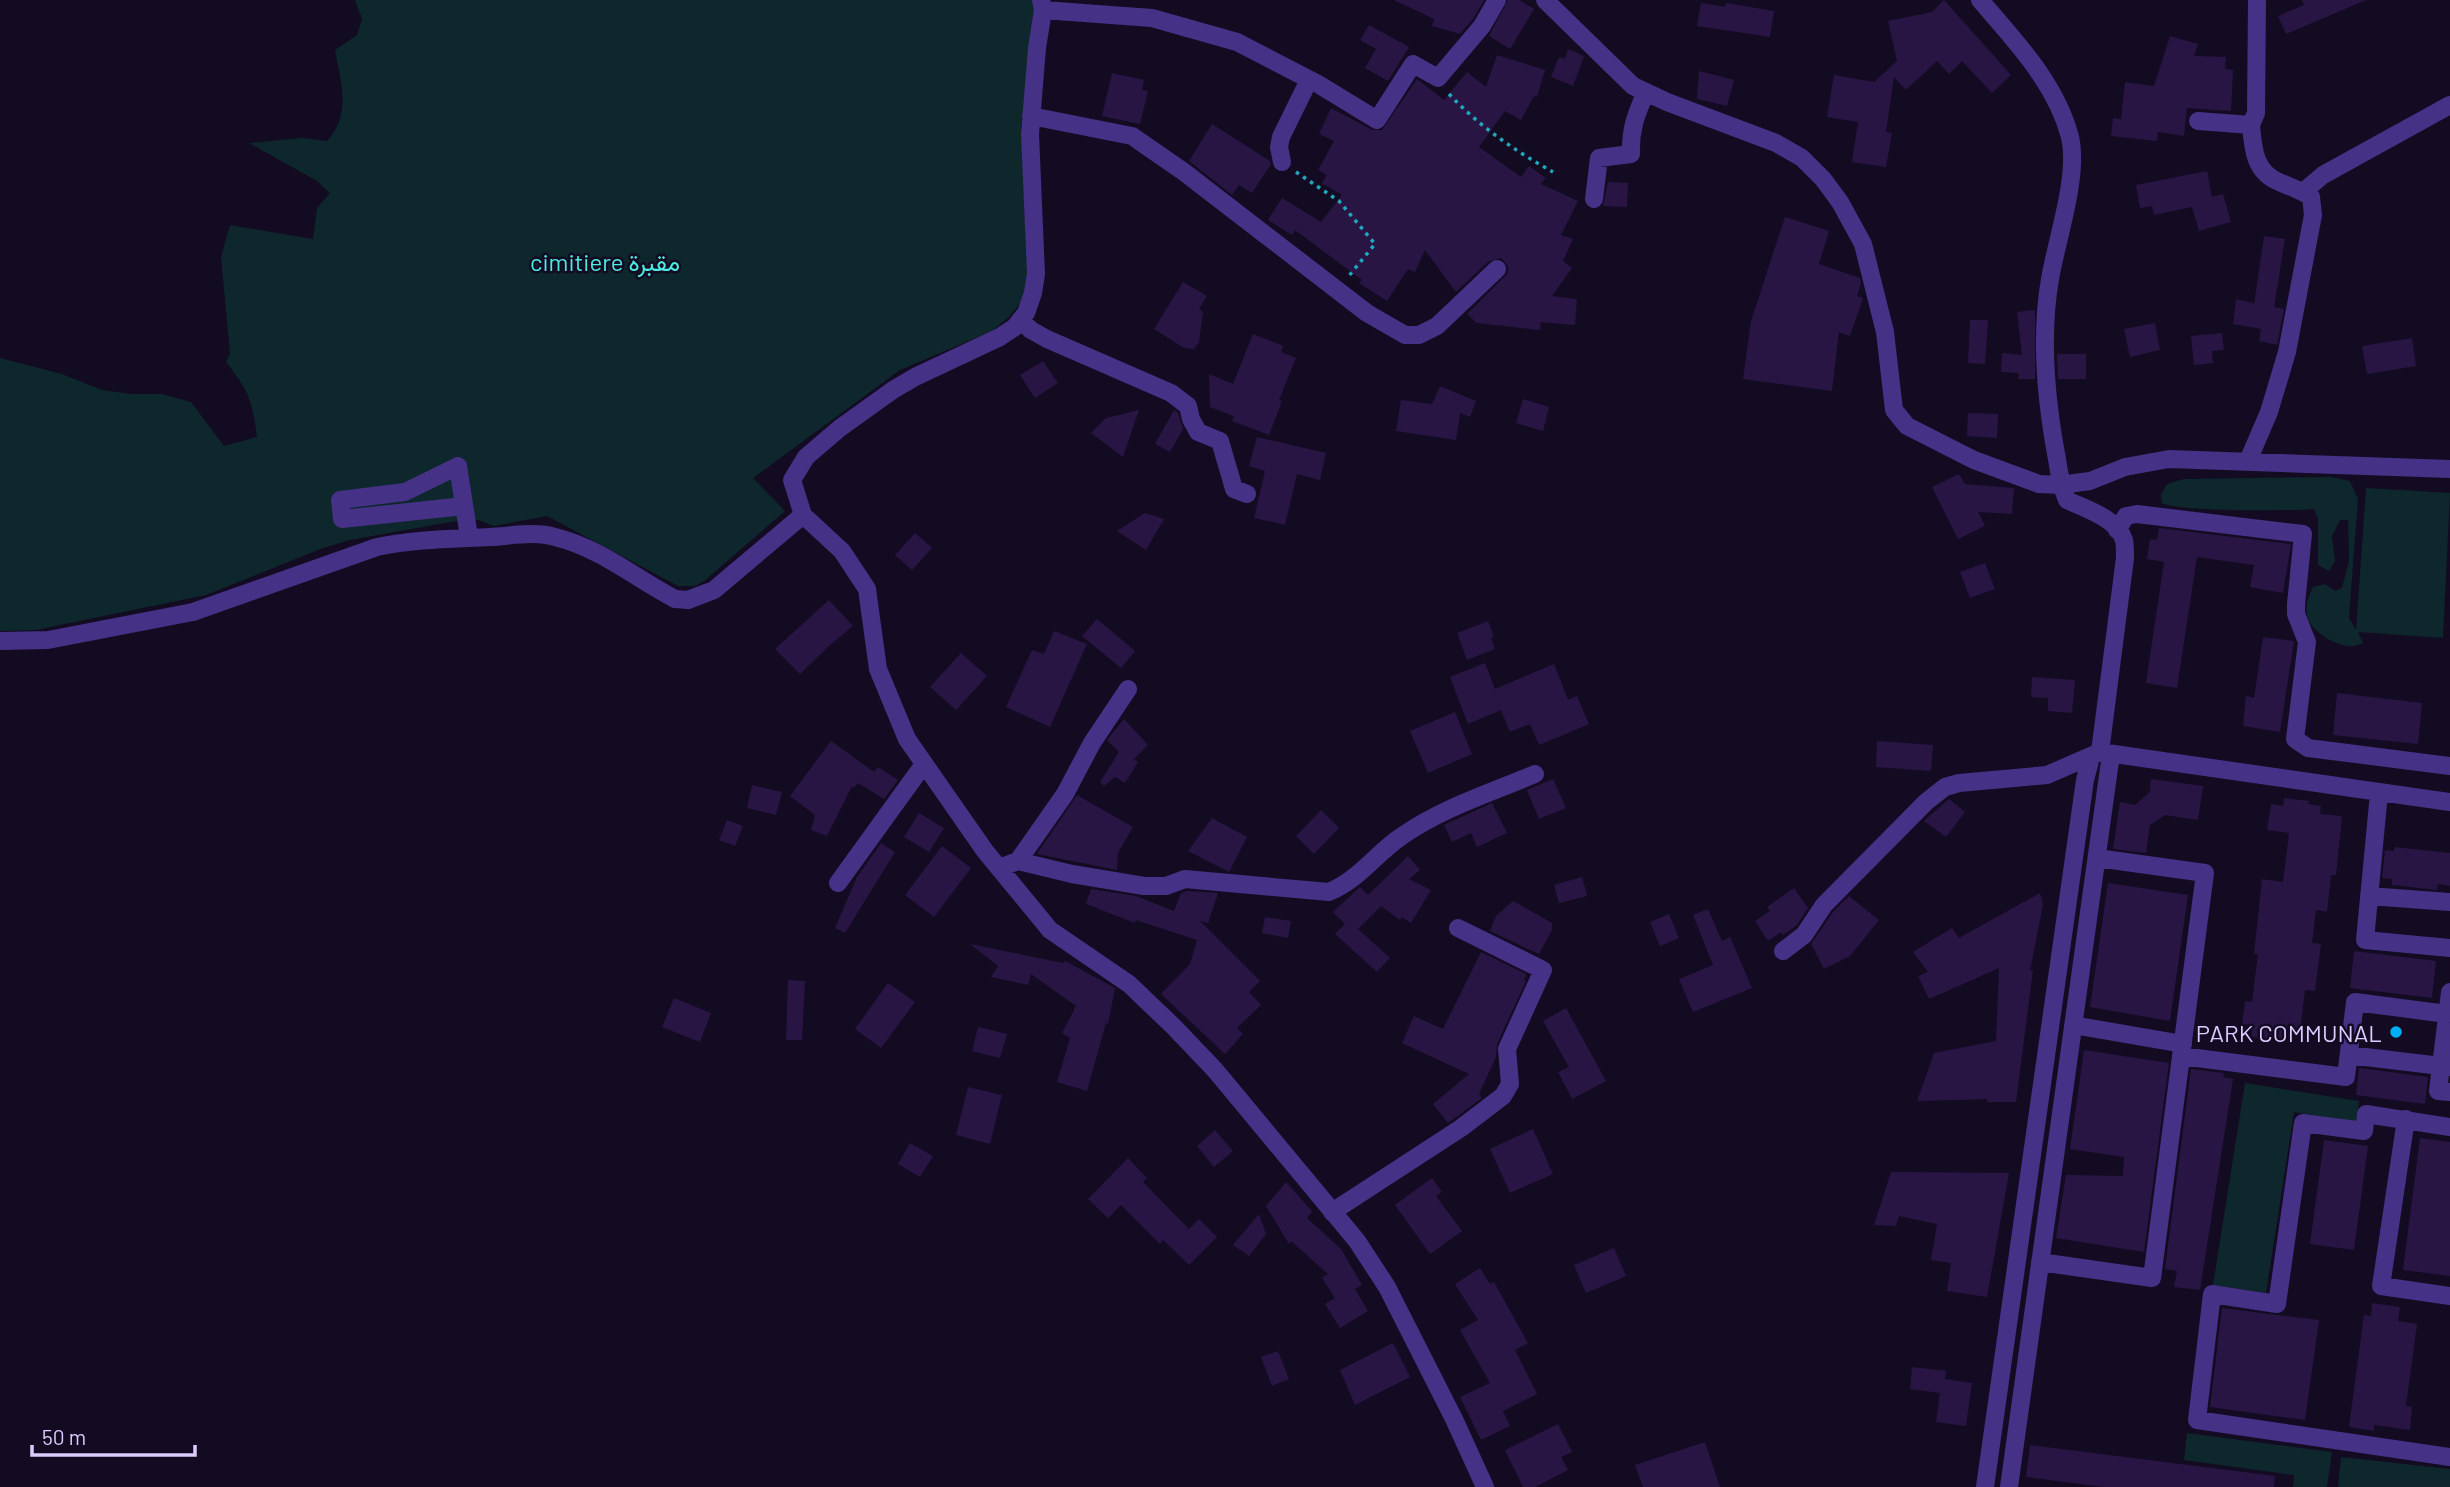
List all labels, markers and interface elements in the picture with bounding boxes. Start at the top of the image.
park label: cimitiere مقبرة [530,247,680,278]
place label: PARK COMMUNAL [2196,1018,2382,1047]
marker: PARK COMMUNAL [2388,1024,2404,1040]
scale bar [32,1414,194,1458]
text: 50 m [42,1424,86,1449]

